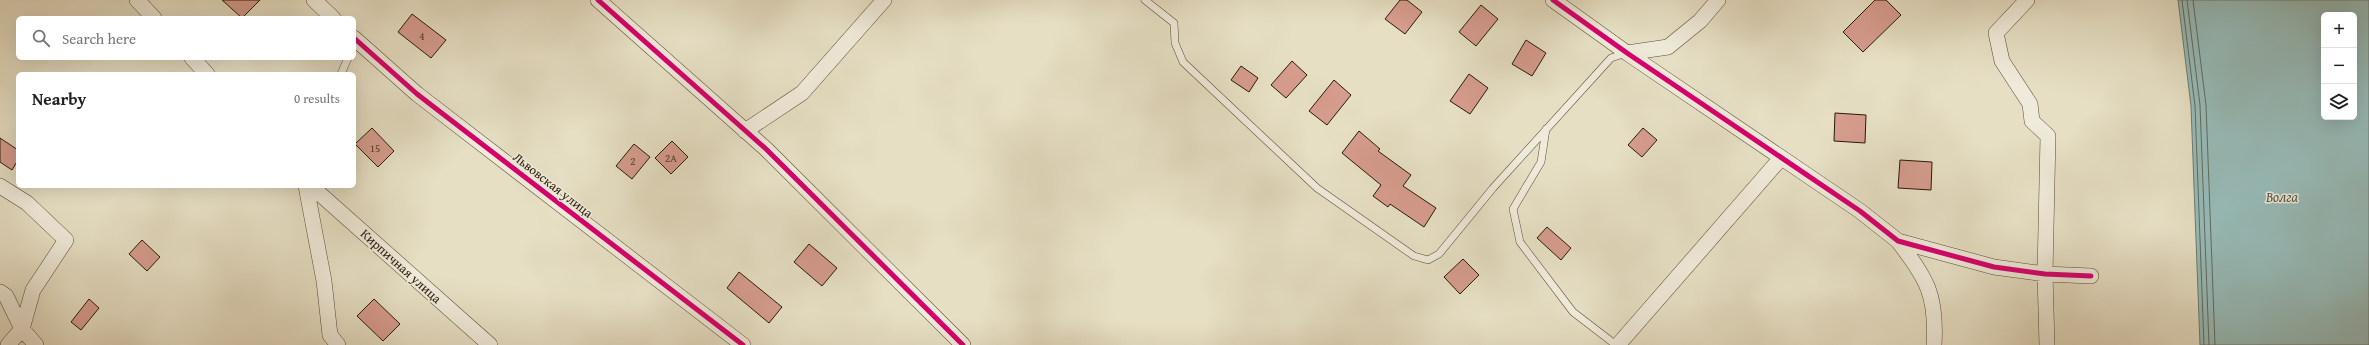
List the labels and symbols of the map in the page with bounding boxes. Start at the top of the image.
house number: 4 [419,28,425,44]
house number: 15 [370,140,380,156]
street label: Львовская улица [509,148,598,223]
house number: 2А [665,150,677,166]
house number: 2 [630,153,636,169]
water label: Волга [2265,187,2299,207]
street label: Кирпичная улица [356,224,446,308]

